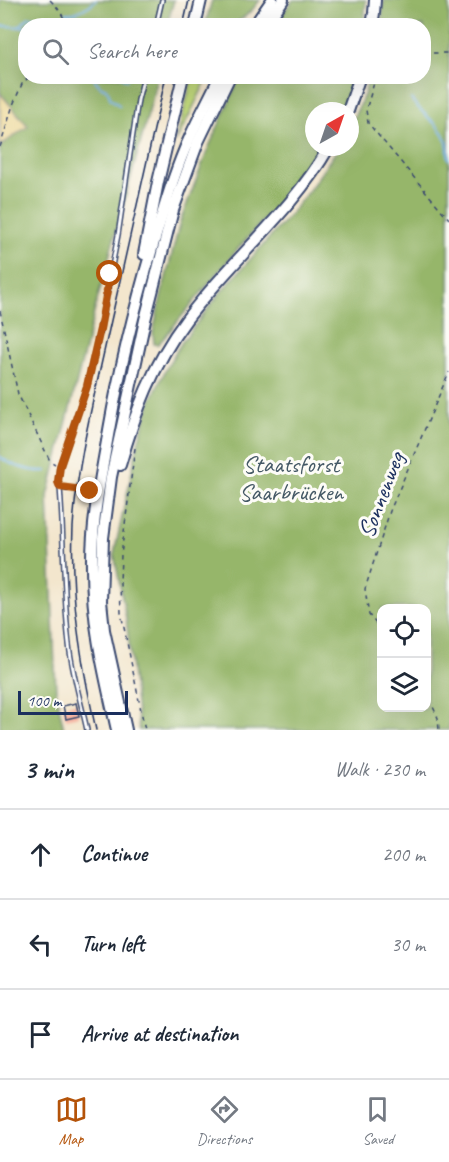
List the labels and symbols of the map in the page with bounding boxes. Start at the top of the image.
north arrow [305,102,359,156]
route start [96,260,122,286]
street label: Sonnenweg [351,446,412,542]
park label: Staatsforst Saarbrücken [239,449,344,507]
route end [76,477,102,503]
scale bar [18,688,128,716]

